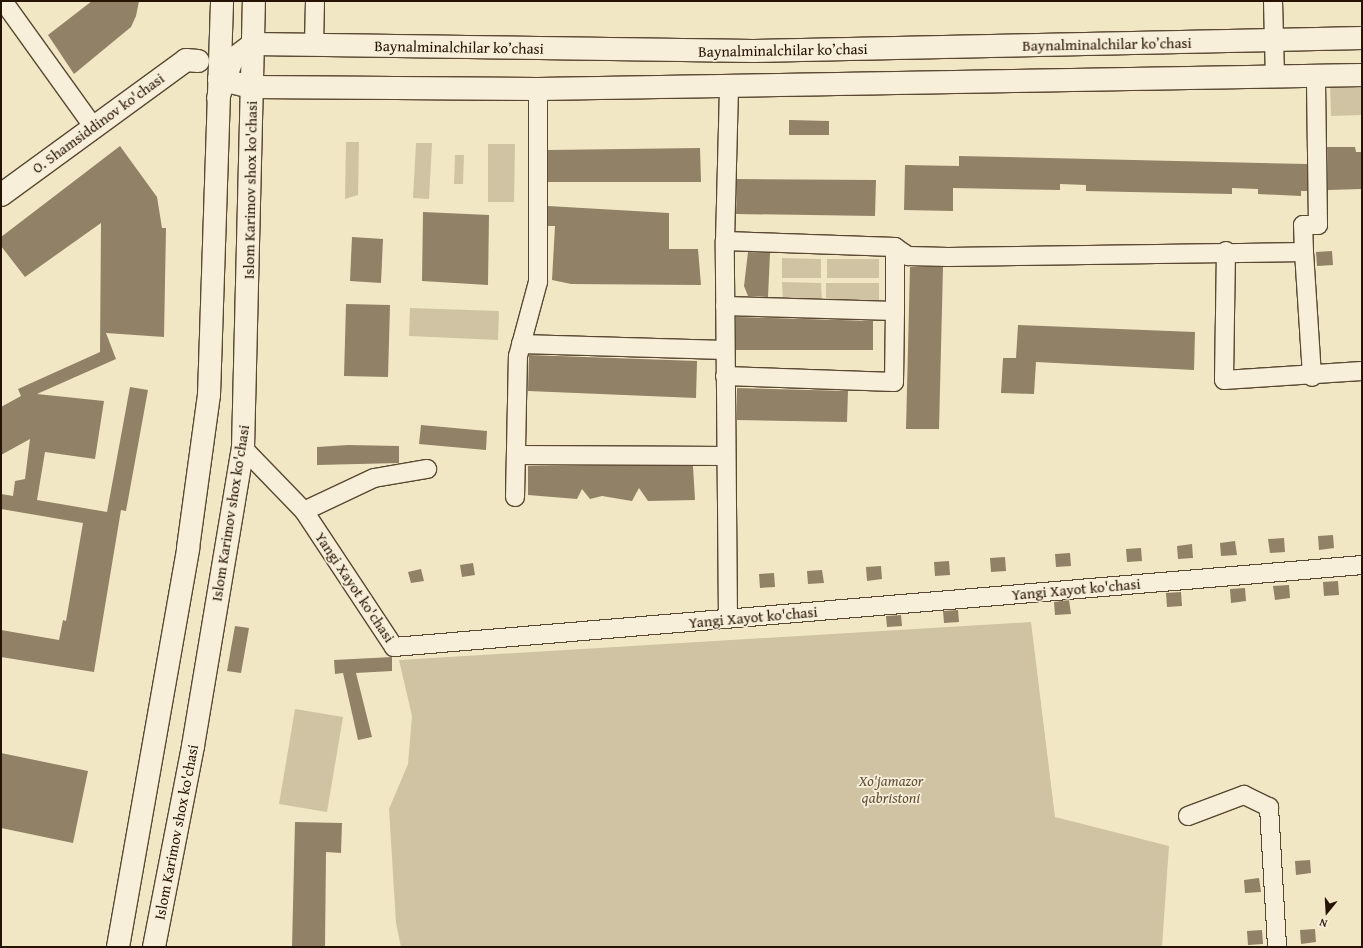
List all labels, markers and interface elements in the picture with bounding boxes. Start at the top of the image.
street label: Baynalminalchilar ko’chasi [1022,34,1192,54]
street label: Baynalminalchilar ko’chasi [374,37,544,57]
street label: Baynalminalchilar ko’chasi [698,40,868,60]
street label: O. Shamsiddinov ko'chasi [28,69,168,177]
street label: Islom Karimov shox ko'chasi [239,101,261,279]
street label: Islom Karimov shox ko'chasi [207,424,253,602]
street label: Yangi Xayot ko'chasi [311,528,399,646]
street label: Yangi Xayot ko'chasi [1011,574,1141,604]
street label: Yangi Xayot ko'chasi [688,602,818,632]
street label: Islom Karimov shox ko'chasi [150,743,202,921]
park label: Xo'jamazor qabristoni [859,771,923,806]
north arrow [1307,892,1347,932]
text: N [1317,915,1329,932]

